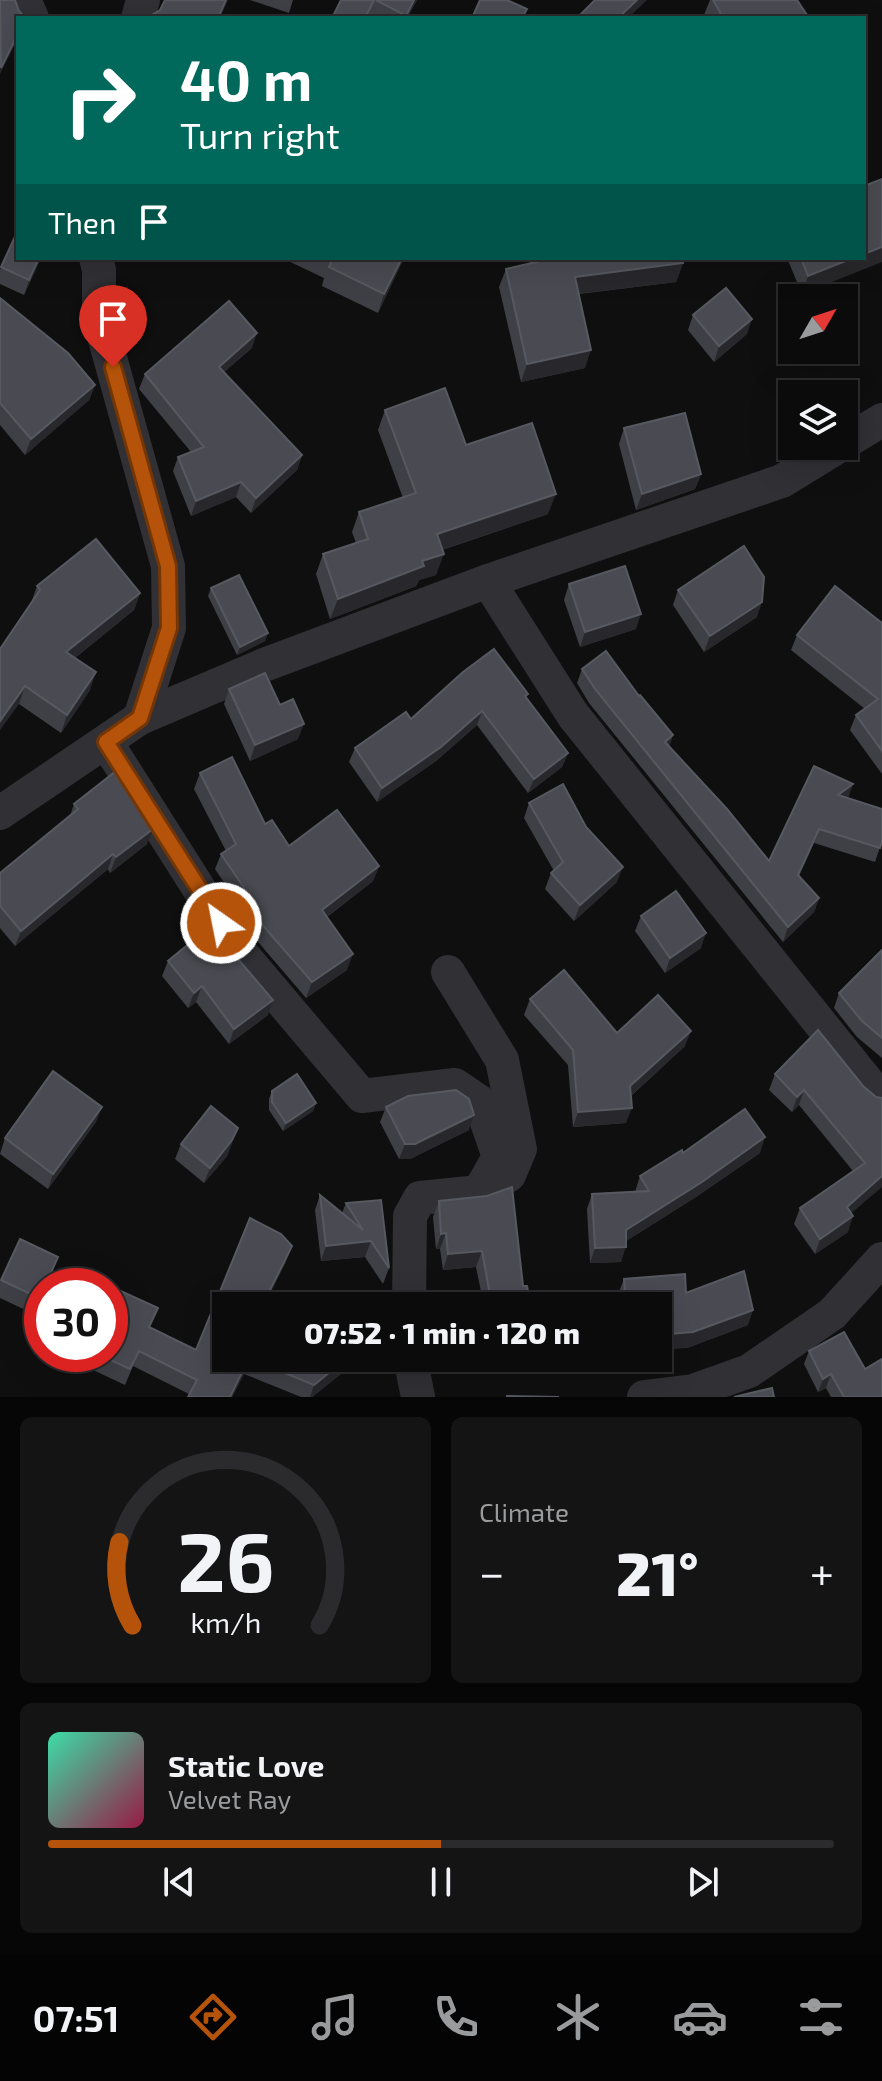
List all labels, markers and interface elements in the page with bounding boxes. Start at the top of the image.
text: 40 m [180,45,312,112]
icon: right [48,48,152,152]
text: Turn right [180,113,340,156]
icon: arrive [132,200,176,244]
text: Then [48,204,116,240]
north arrow [778,284,858,364]
map controls [778,284,858,460]
pin [79,285,147,367]
icon: arrive [91,297,135,341]
button: layers [778,380,858,460]
position arrow [179,881,263,965]
speed limit sign: 30 [24,1268,128,1372]
text: 07:52 · 1 min · 120 m [304,1314,580,1350]
text: Climate [479,1496,569,1527]
text: 26 [177,1509,274,1609]
text: 21° [616,1536,699,1608]
text: − [479,1545,505,1598]
text: + [810,1545,834,1598]
text: km/h [190,1604,261,1639]
text: Static Love [168,1747,324,1783]
text: Velvet Ray [168,1783,291,1814]
icon: previous [157,1860,201,1904]
icon: pause [419,1860,463,1904]
icon: next [681,1860,725,1904]
icon: directions [185,1989,241,2045]
icon: music [307,1989,363,2045]
icon: phone [428,1989,484,2045]
icon: climate [550,1989,606,2045]
icon: car [672,1989,728,2045]
icon: filters [793,1989,849,2045]
text: 07:51 [33,1996,119,2039]

